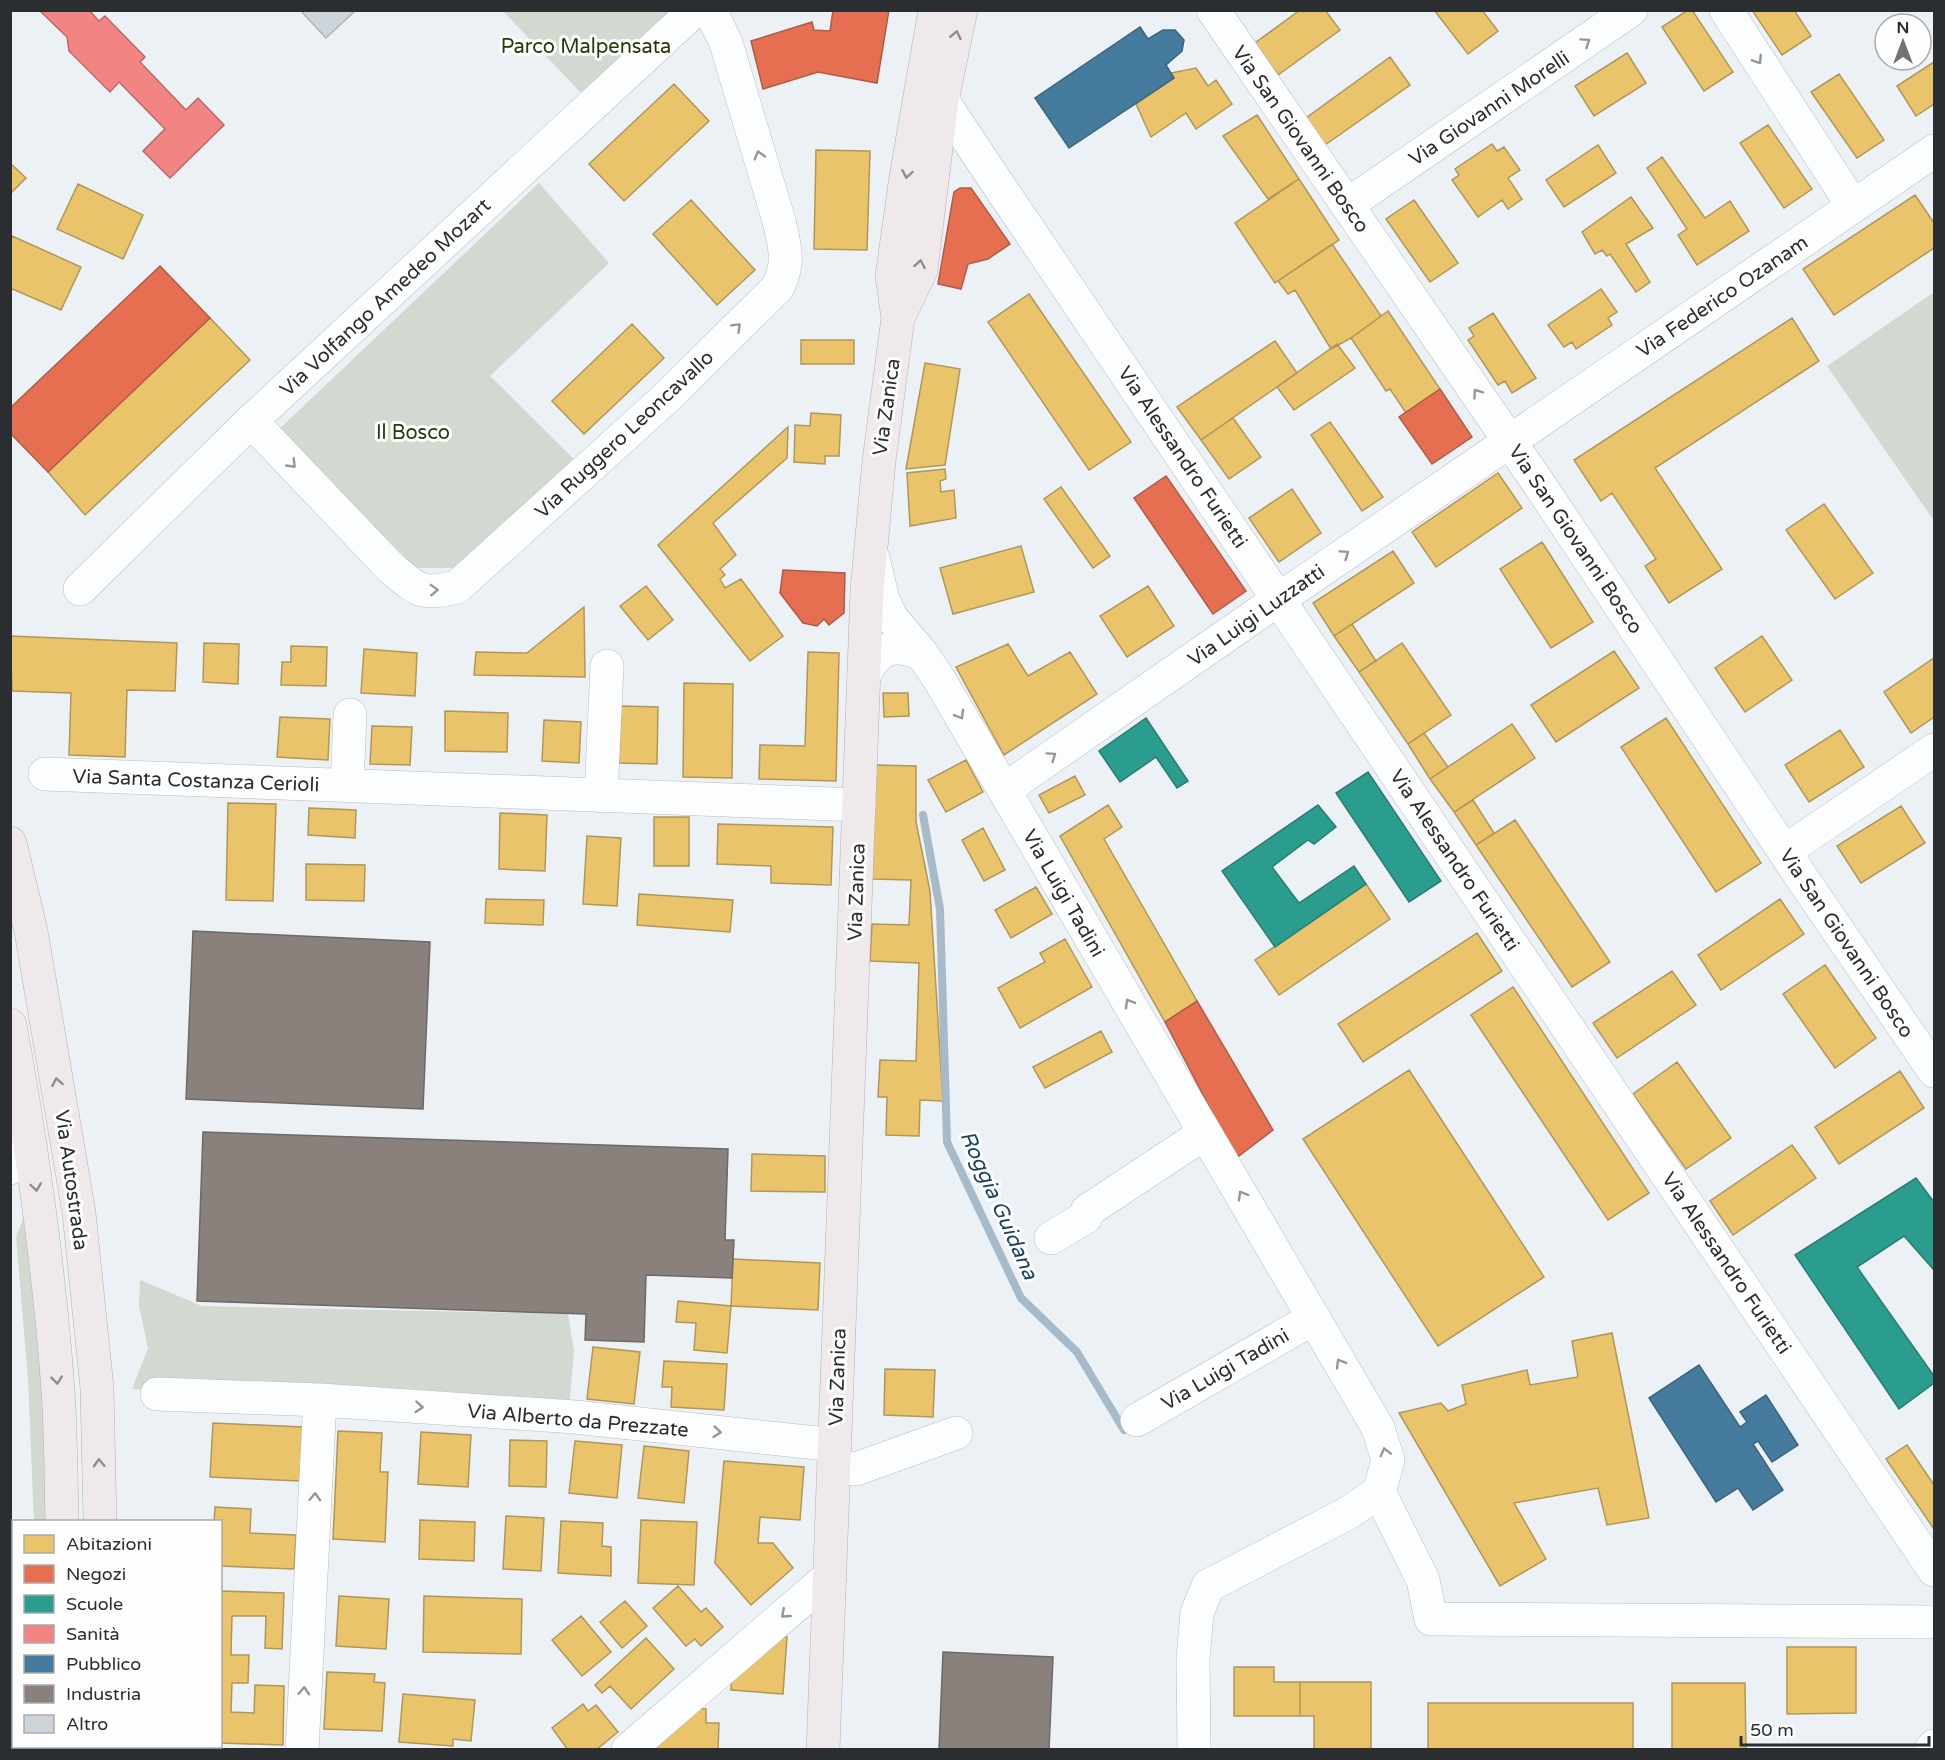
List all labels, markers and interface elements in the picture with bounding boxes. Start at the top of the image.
north arrow [1873,12,1933,72]
text: N [1897,18,1909,38]
one-way arrow [949,30,962,40]
park label: Parco Malpensata [501,35,671,59]
one-way arrow [1579,38,1590,49]
street label: Via San Giovanni Bosco [1226,41,1374,238]
street label: Via Giovanni Morelli [1405,46,1574,171]
one-way arrow [1750,53,1761,64]
one-way arrow [754,150,766,161]
one-way arrow [901,169,914,179]
street label: Via Volfango Amedeo Mozart [275,194,496,402]
street label: Via Federico Ozanam [1632,231,1813,363]
one-way arrow [914,259,926,269]
one-way arrow [729,324,740,335]
street label: Via Ruggero Leoncavallo [530,346,719,524]
street label: Via Zanica [868,357,906,457]
street label: Via Alessandro Furietti [1112,362,1252,553]
one-way arrow [1473,389,1484,400]
park label: Il Bosco [376,421,450,445]
street label: Via San Giovanni Bosco [1503,441,1647,639]
one-way arrow [284,456,295,467]
one-way arrow [1338,550,1349,561]
street label: Via Luigi Luzzatti [1184,560,1330,672]
one-way arrow [430,584,439,597]
one-way arrow [953,709,965,719]
one-way arrow [1045,752,1056,763]
street label: Via Santa Costanza Cerioli [72,765,320,797]
street label: Via Alessandro Furietti [1384,765,1524,956]
street label: Via Luigi Tadini [1017,826,1109,961]
street label: Via Zanica [843,843,871,942]
street label: Via San Giovanni Bosco [1774,845,1918,1043]
one-way arrow [1124,999,1136,1009]
one-way arrow [51,1077,64,1087]
street label: Via Autostrada [49,1108,93,1252]
water label: Roggia Guidana [955,1127,1043,1285]
street label: Via Alessandro Furietti [1656,1168,1796,1359]
one-way arrow [29,1182,41,1191]
one-way arrow [1237,1191,1249,1201]
street label: Via Luigi Tadini [1158,1324,1293,1416]
street label: Via Zanica [824,1328,852,1427]
one-way arrow [1336,1359,1347,1369]
one-way arrow [50,1376,63,1385]
street label: Via Alberto da Prezzate [466,1399,690,1443]
one-way arrow [414,1400,423,1413]
one-way arrow [713,1426,722,1438]
one-way arrow [1380,1447,1392,1458]
one-way arrow [92,1459,105,1468]
one-way arrow [308,1492,321,1501]
legend [12,1520,222,1748]
text: Abitazioni [66,1533,152,1555]
text: Negozi [66,1563,126,1585]
text: Scuole [66,1593,123,1615]
one-way arrow [781,1607,792,1618]
text: Sanità [66,1623,120,1645]
text: Pubblico [66,1653,141,1675]
text: Industria [66,1683,141,1705]
one-way arrow [297,1687,310,1696]
scale bar [1741,1709,1928,1747]
text: Altro [66,1713,108,1735]
text: 50 m [1750,1719,1794,1741]

